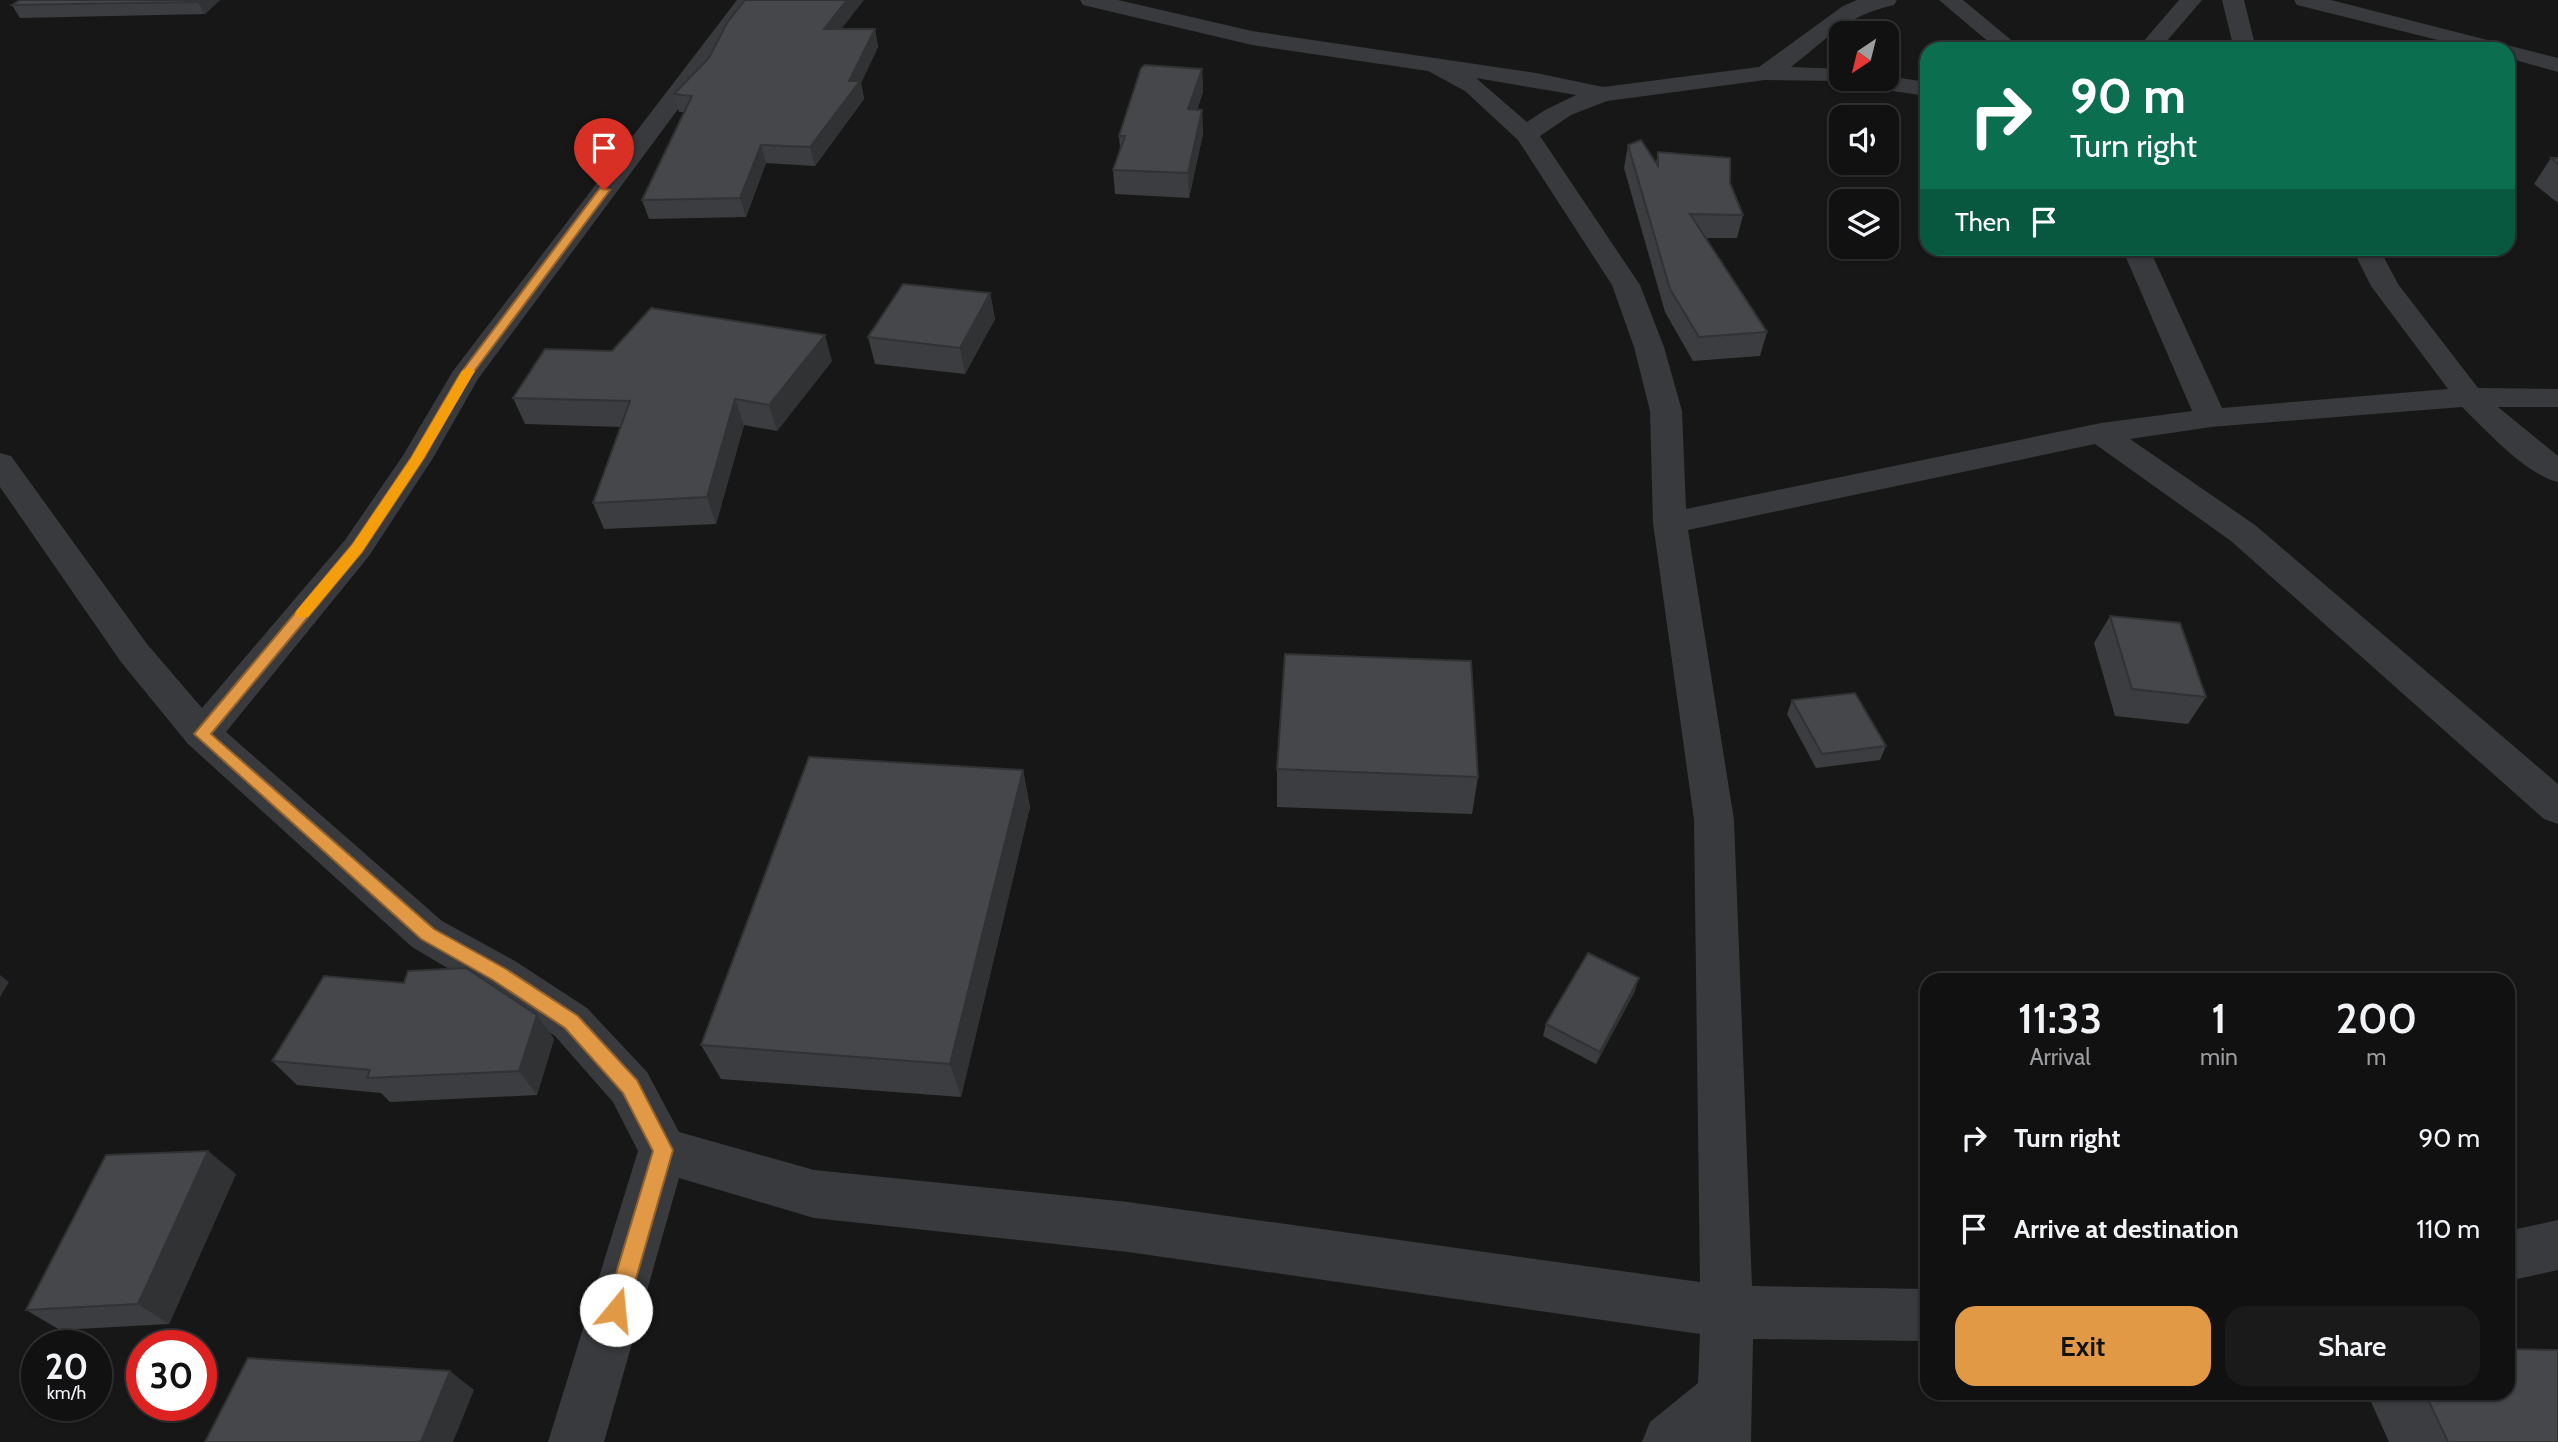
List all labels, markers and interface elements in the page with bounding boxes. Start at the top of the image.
north arrow [1829,21,1899,91]
map controls [1829,21,1899,259]
text: 90 m [2070,66,2186,125]
icon: right [1955,70,2046,161]
button: sound [1829,105,1899,175]
pin [574,118,634,190]
text: Turn right [2070,126,2197,165]
icon: arrive [585,129,623,167]
button: layers [1829,189,1899,259]
icon: arrive [2025,203,2063,241]
text: Then [1955,206,2011,238]
text: 11:33 [2018,992,2102,1044]
text: 1 [2212,992,2226,1044]
text: 200 [2336,992,2417,1044]
text: Arrival [2029,1043,2091,1071]
text: min [2200,1043,2238,1071]
text: m [2366,1043,2387,1071]
icon: right [1955,1119,1993,1157]
text: Turn right [2014,1122,2120,1154]
text: 90 m [2418,1122,2480,1154]
icon: arrive [1955,1210,1993,1248]
text: Arrive at destination [2014,1213,2239,1245]
text: 110 m [2416,1213,2480,1245]
position arrow [579,1273,653,1347]
button: Exit [1955,1306,2211,1386]
button: Share [2225,1306,2480,1386]
speed limit sign: 30 [126,1330,217,1421]
text: 20 [45,1345,88,1388]
text: km/h [47,1382,86,1404]

